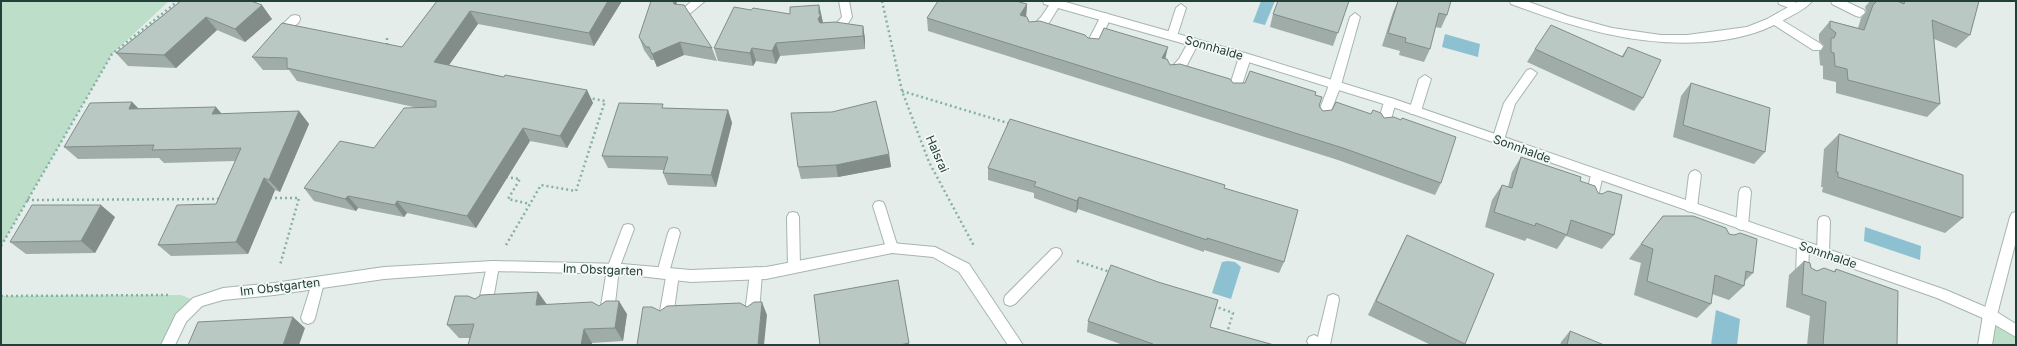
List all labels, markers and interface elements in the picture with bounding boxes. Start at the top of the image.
street label: Sonnhalde [1183,32,1245,63]
street label: Sonnhalde [1491,131,1553,166]
street label: Halsrai [923,133,952,175]
street label: Sonnhalde [1797,238,1859,271]
street label: Im Obstgarten [563,261,643,278]
street label: Im Obstgarten [239,274,321,299]

